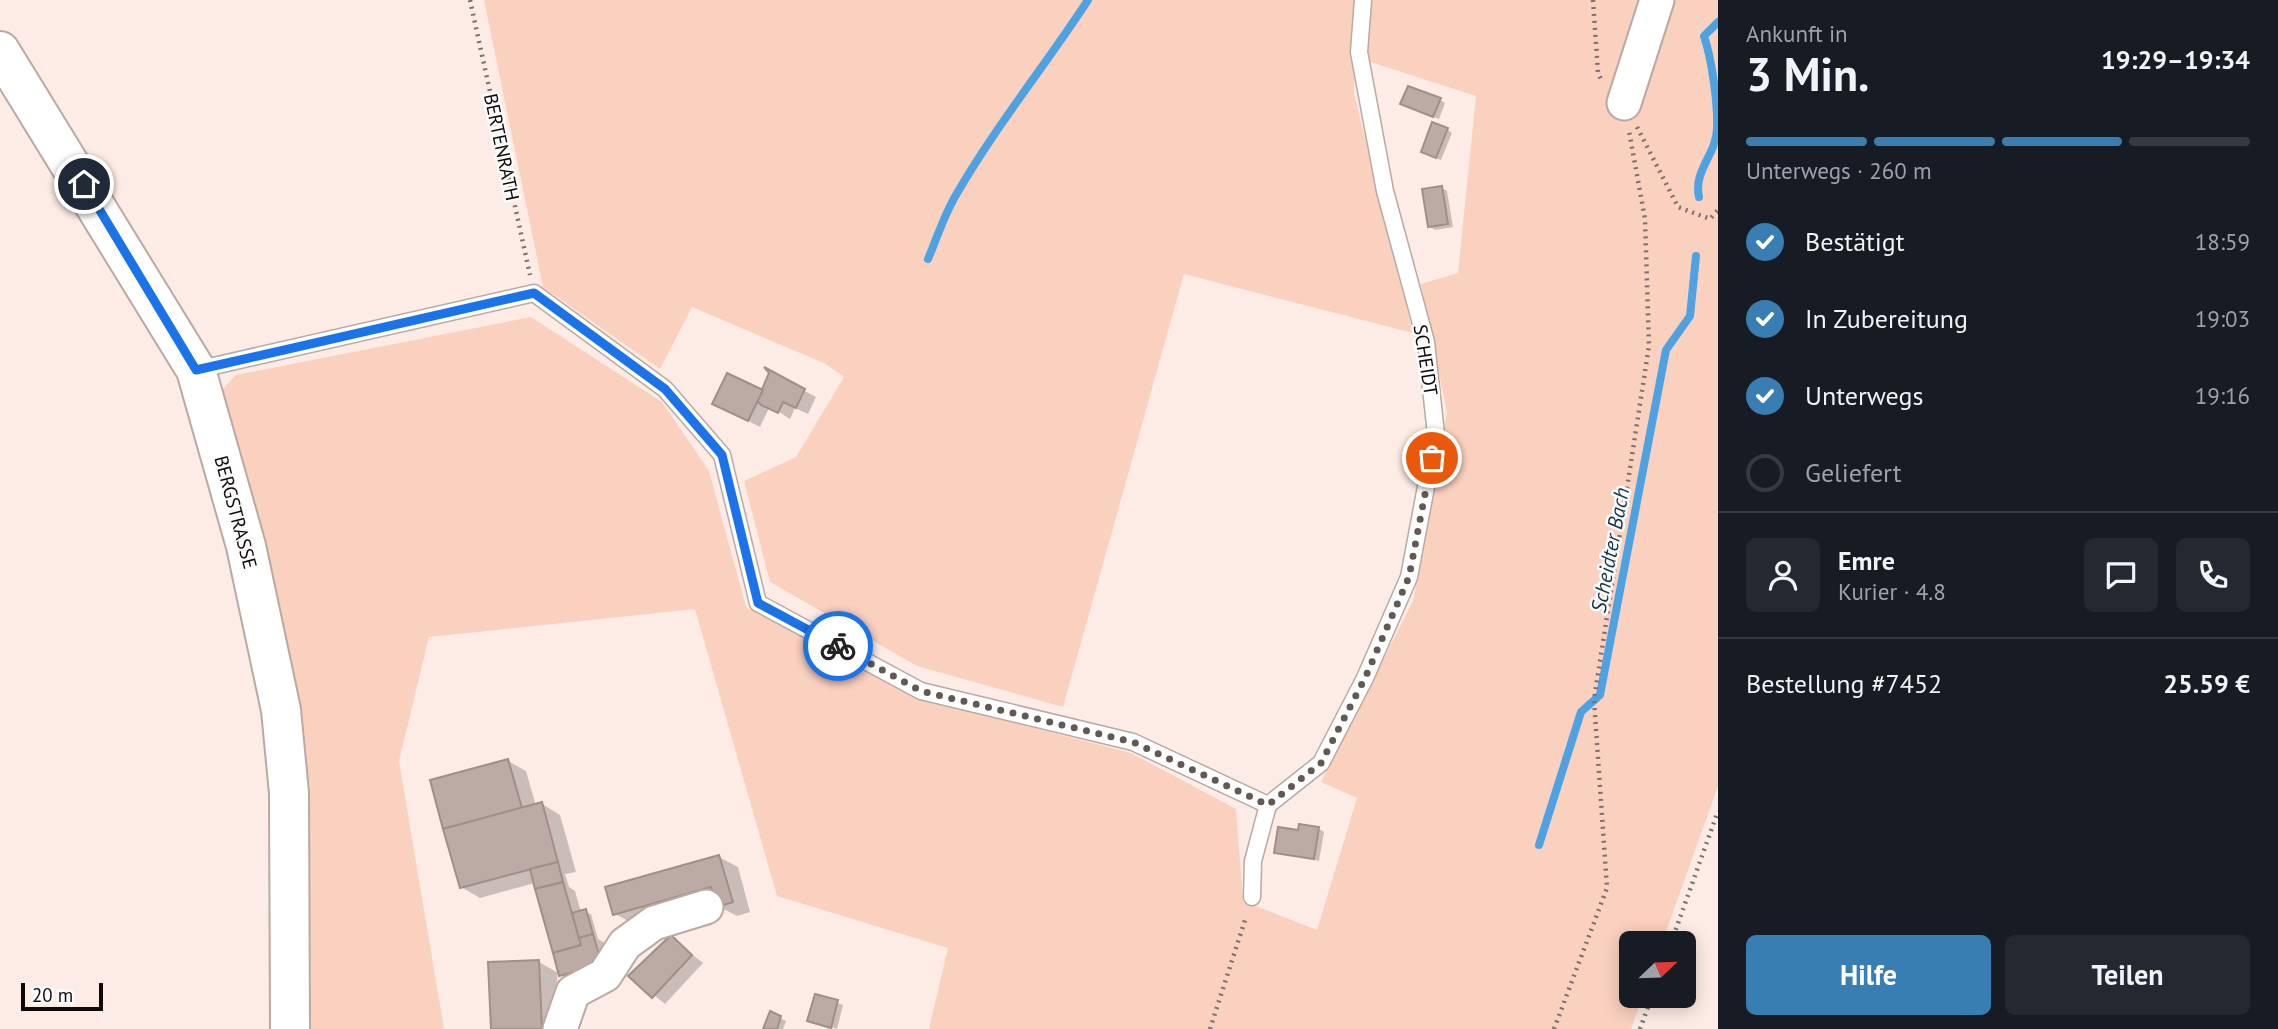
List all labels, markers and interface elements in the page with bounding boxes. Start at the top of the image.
text: Ankunft in [1746,19,1848,48]
text: 19:29–19:34 [2101,43,2250,76]
text: 3 Min. [1746,44,1869,104]
street label: BERTENRATH [479,91,525,203]
pin [54,154,114,214]
text: Unterwegs · 260 m [1746,156,1932,185]
icon: home [65,165,103,203]
icon: check [1746,223,1784,261]
text: Bestätigt [1805,225,1905,258]
text: 18:59 [2195,227,2250,256]
icon: check [1746,300,1784,338]
text: In Zubereitung [1805,302,1968,335]
text: 19:03 [2195,304,2250,333]
street label: SCHEIDT [1409,323,1444,398]
icon: check [1746,377,1784,415]
text: Unterwegs [1805,379,1923,412]
text: 19:16 [2195,381,2250,410]
pin [1402,428,1462,488]
icon: bag [1413,439,1451,477]
street label: BERGSTRASSE [209,453,263,571]
text: Geliefert [1805,456,1902,489]
water label: Scheidter Bach [1585,485,1635,615]
button: person [1746,538,1820,612]
button: chat [2084,538,2158,612]
button: phone [2176,538,2250,612]
text: Emre [1838,544,1895,577]
text: Kurier · 4.8 [1838,577,1946,606]
courier [803,611,873,681]
icon: bike [819,627,857,665]
text: Bestellung #7452 [1746,667,1942,700]
text: 25.59 € [2163,667,2250,700]
north arrow [1619,931,1696,1008]
map controls [1619,931,1696,1008]
button: Hilfe [1746,935,1991,1015]
button: Teilen [2005,935,2250,1015]
scale bar [21,980,103,1012]
text: 20 m [32,983,73,1007]

